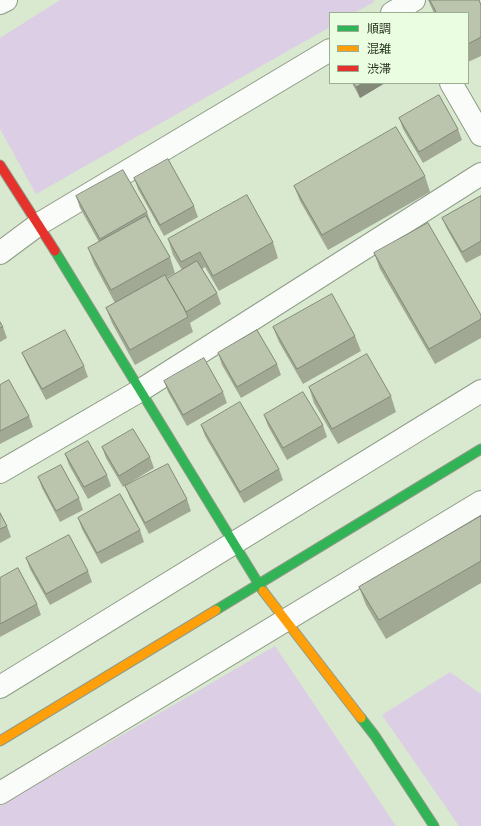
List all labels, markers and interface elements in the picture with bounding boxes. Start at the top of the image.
legend [329,12,469,84]
text: 順調 [367,22,391,37]
text: 混雑 [367,42,391,57]
text: 渋滞 [367,62,391,77]

